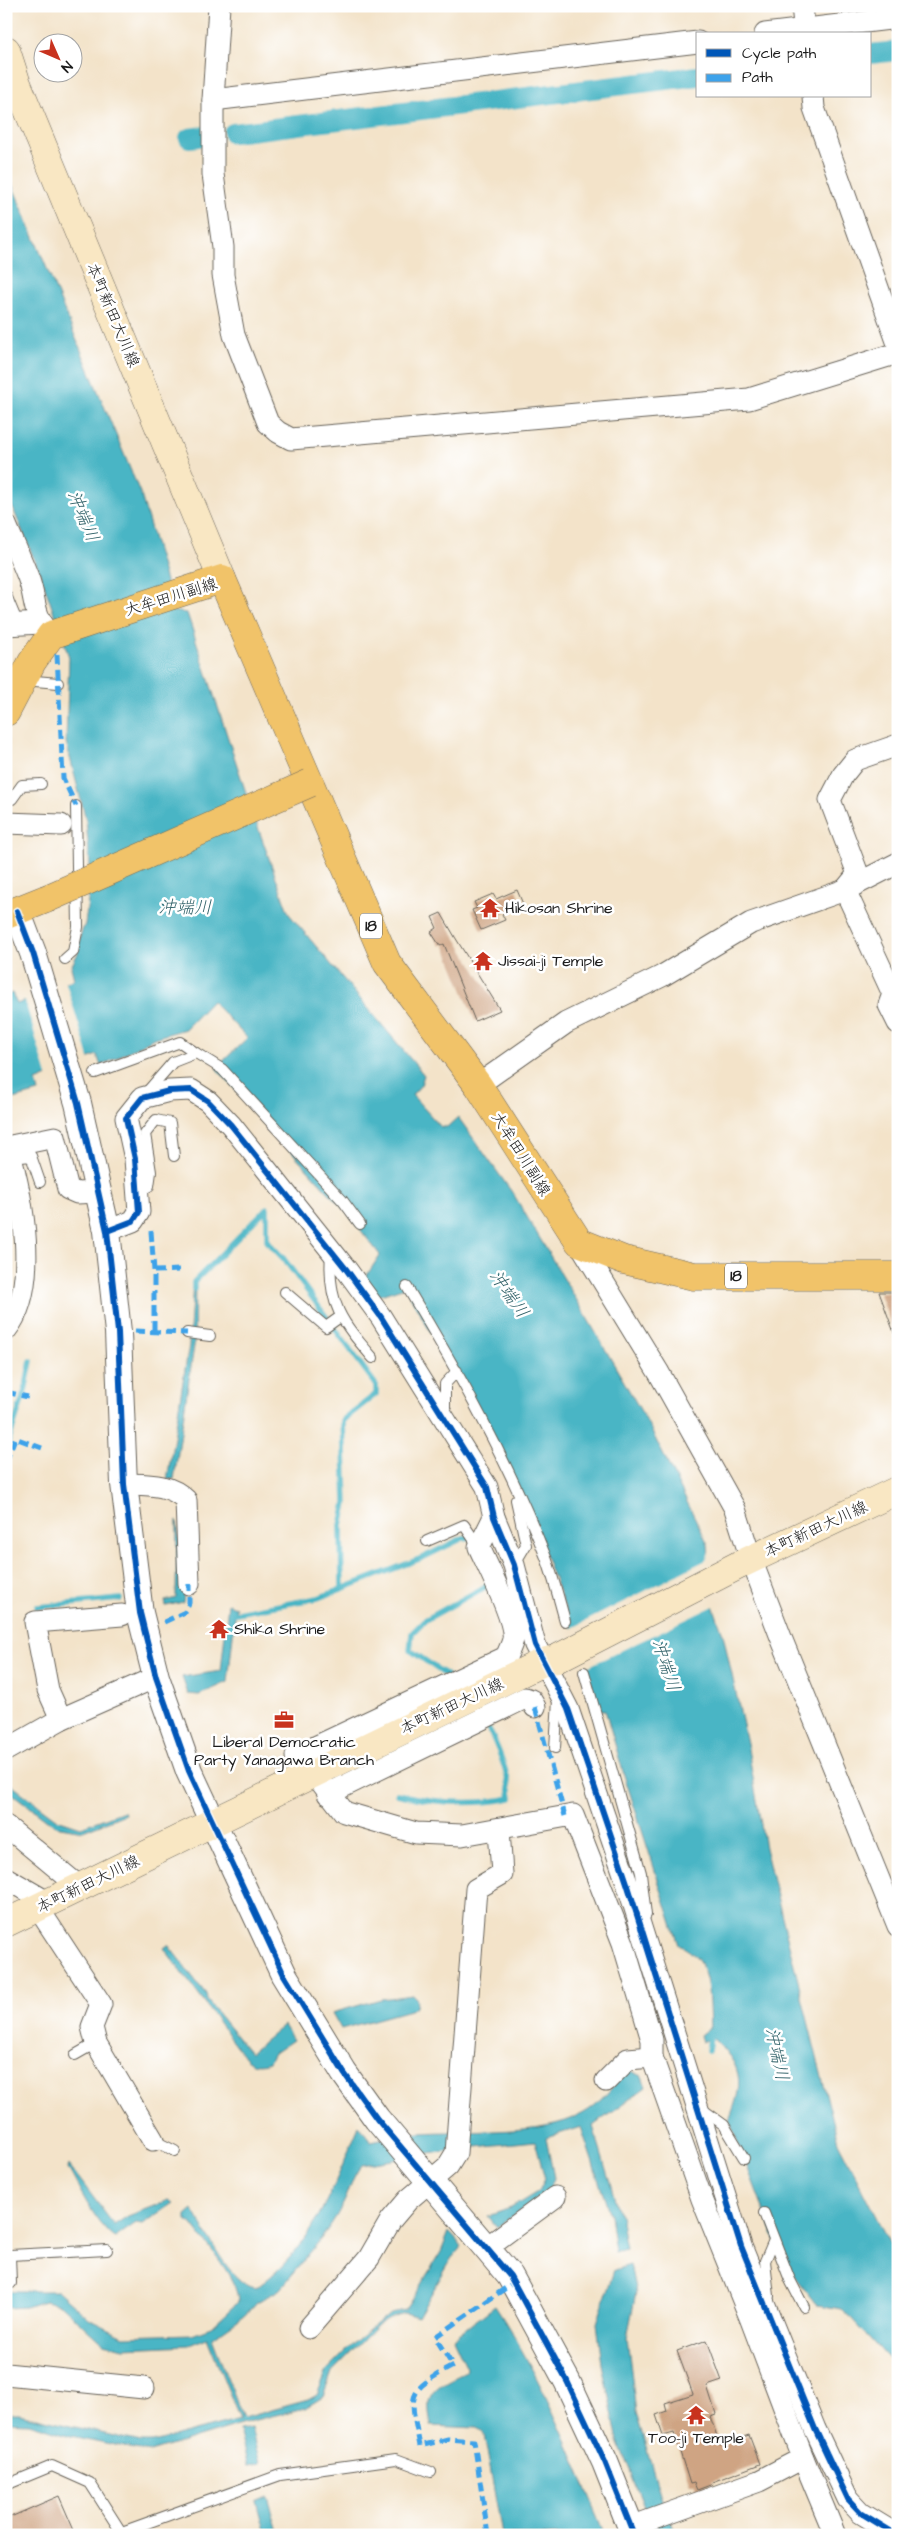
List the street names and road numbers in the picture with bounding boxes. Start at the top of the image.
street label: 本町新田大川線 [81,259,145,371]
street label: 大牟田川副線 [122,572,220,622]
road number: 18 [360,914,382,938]
street label: 大牟田川副線 [486,1107,556,1201]
road number: 18 [725,1264,747,1288]
street label: 本町新田大川線 [761,1495,871,1563]
street label: 本町新田大川線 [397,1672,507,1740]
street label: 本町新田大川線 [33,1850,143,1918]

